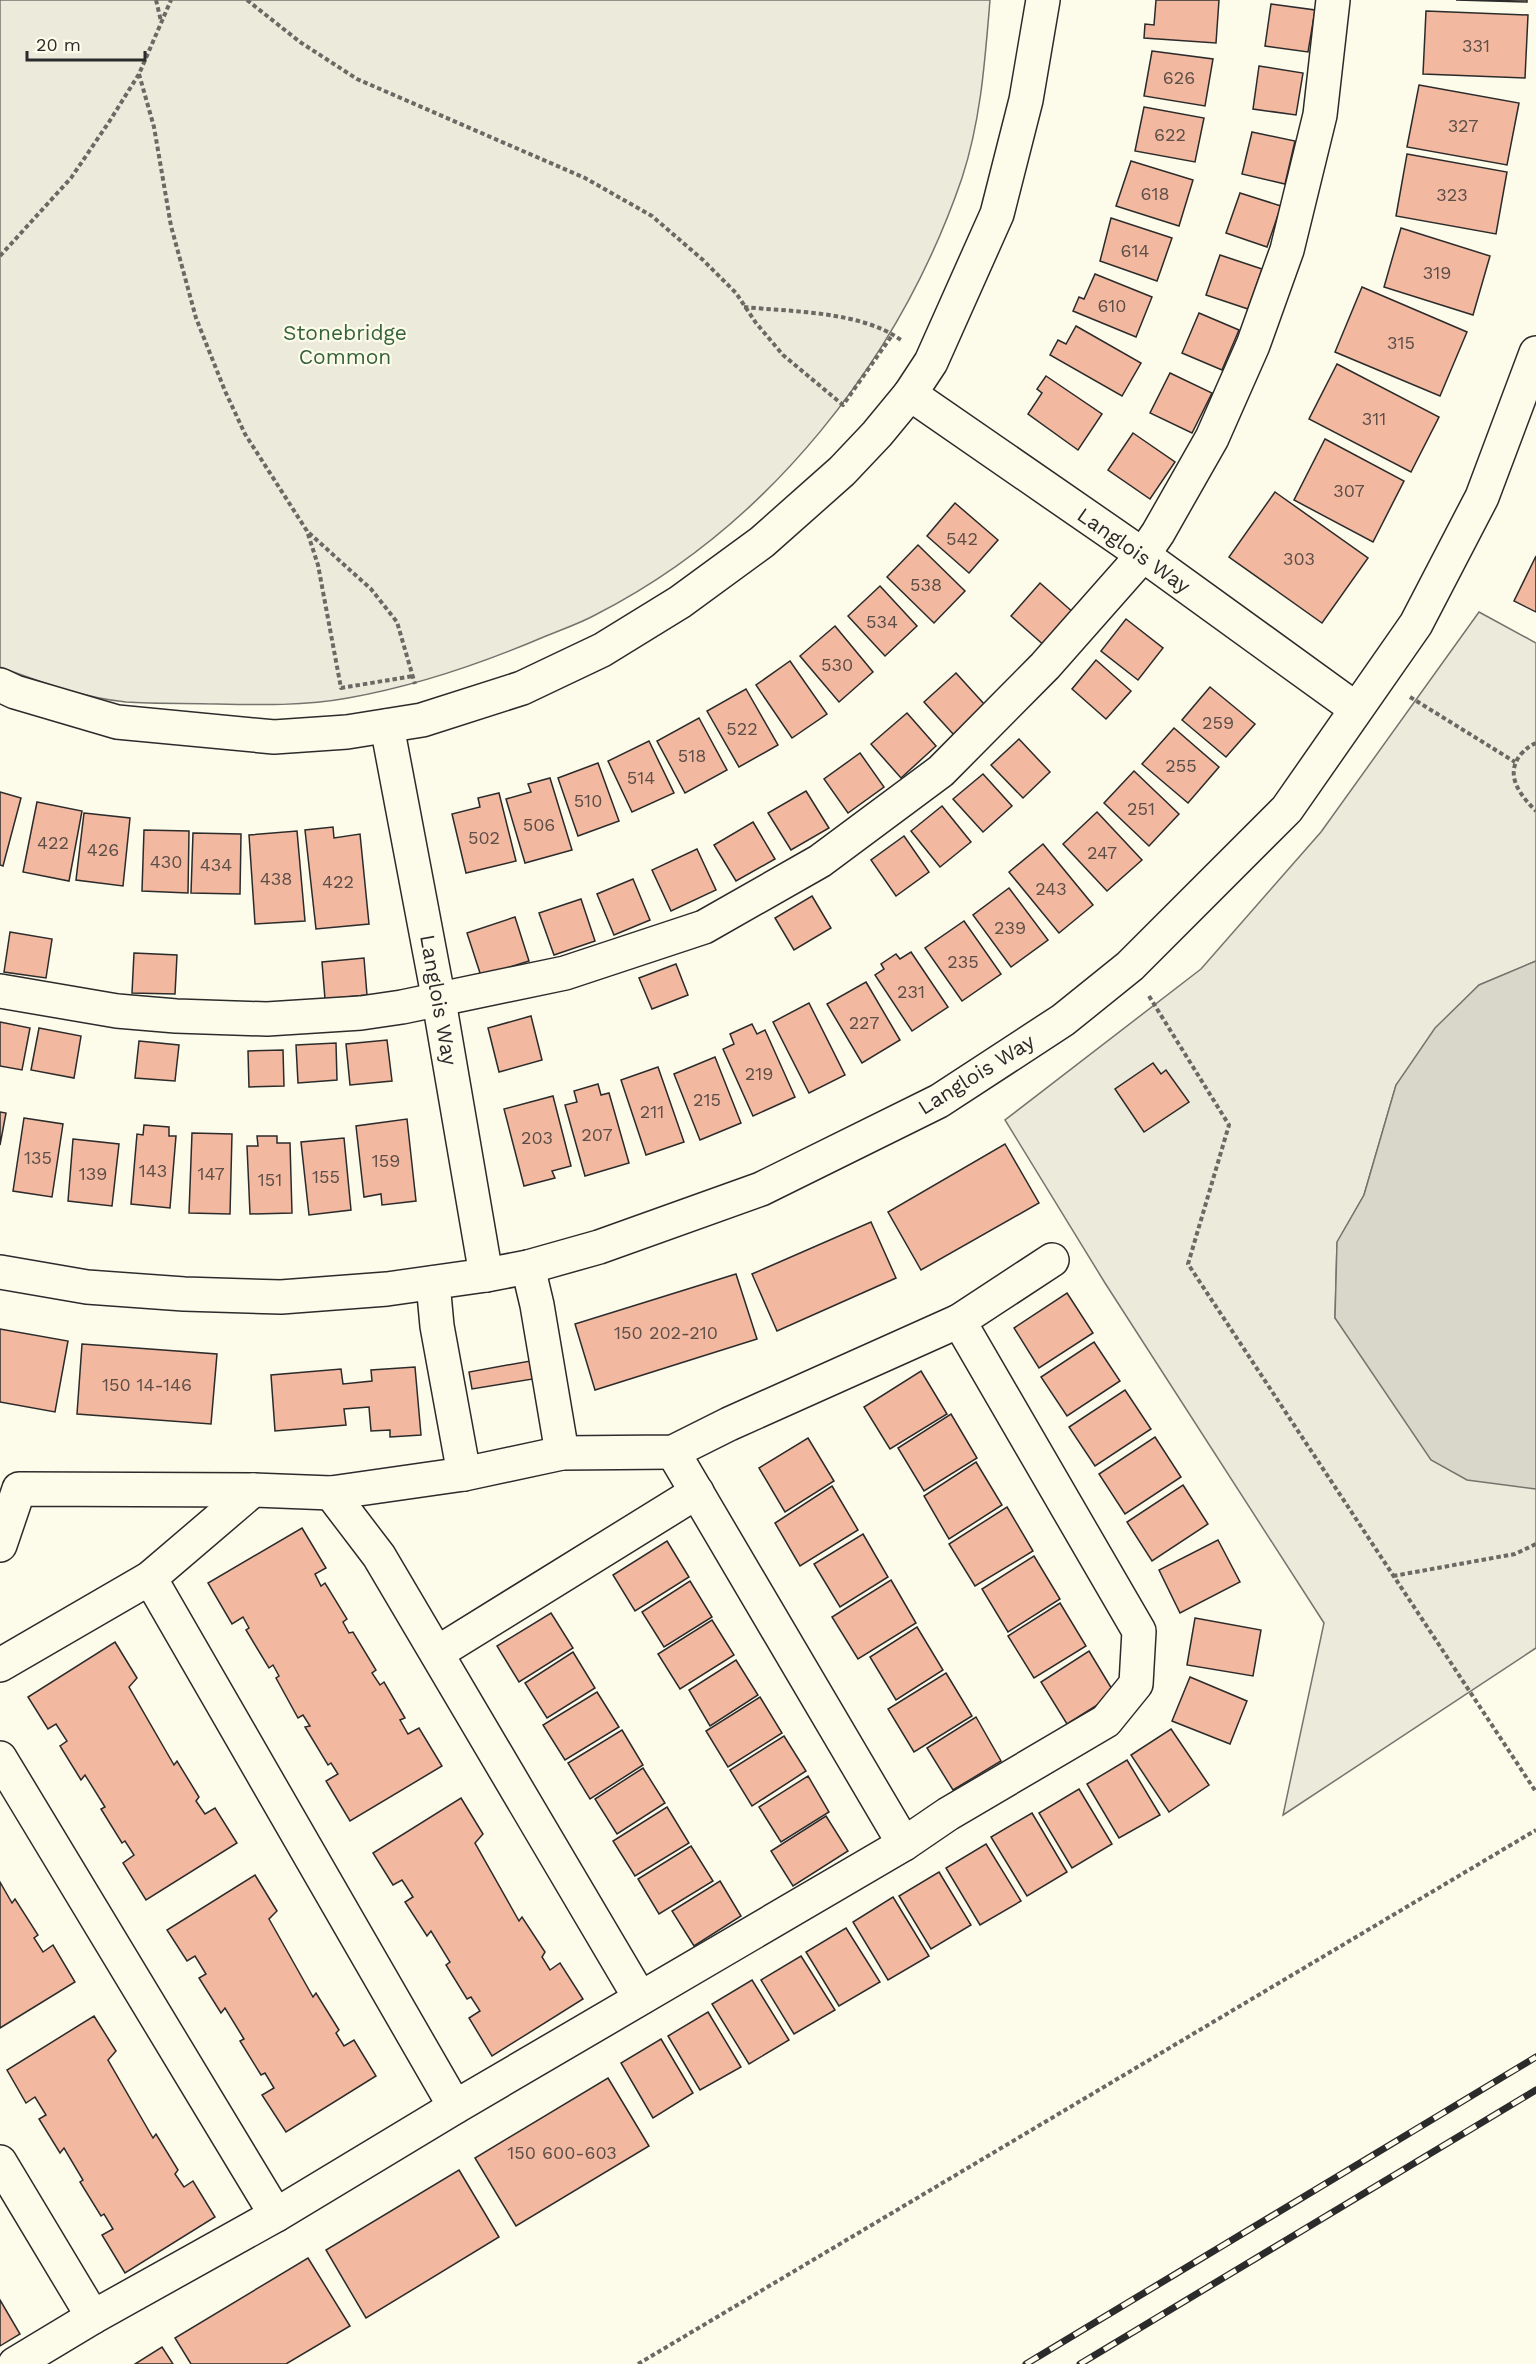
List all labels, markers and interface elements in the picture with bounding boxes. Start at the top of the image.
scale bar [27,24,146,62]
text: 20 m [36,34,81,55]
house number: 331 [1462,35,1490,56]
house number: 626 [1163,67,1195,88]
house number: 327 [1448,115,1478,136]
house number: 622 [1154,124,1186,145]
house number: 618 [1140,183,1170,204]
house number: 323 [1436,184,1468,205]
house number: 614 [1121,240,1149,261]
house number: 319 [1423,262,1451,283]
house number: 610 [1097,295,1127,316]
park label: Stonebridge Common [283,320,407,369]
house number: 315 [1387,332,1415,353]
house number: 311 [1362,408,1386,429]
house number: 307 [1333,480,1365,501]
street label: Langlois Way [1073,502,1196,598]
house number: 542 [946,528,978,549]
house number: 303 [1283,548,1315,569]
house number: 538 [910,574,942,595]
house number: 534 [866,611,898,632]
house number: 530 [821,654,853,675]
house number: 259 [1202,712,1234,733]
house number: 522 [726,718,758,739]
house number: 518 [678,745,706,766]
house number: 255 [1165,755,1197,776]
house number: 514 [627,767,655,788]
house number: 510 [574,790,602,811]
house number: 251 [1127,798,1155,819]
house number: 506 [523,814,555,835]
house number: 502 [468,827,500,848]
house number: 422 [37,832,69,853]
house number: 426 [87,839,119,860]
house number: 247 [1087,842,1117,863]
house number: 430 [150,851,182,872]
house number: 434 [200,854,232,875]
house number: 438 [260,868,292,889]
house number: 422 [322,871,354,892]
house number: 243 [1035,878,1067,899]
house number: 239 [994,917,1026,938]
street label: Langlois Way [415,933,463,1068]
house number: 235 [947,951,979,972]
house number: 231 [897,981,925,1002]
house number: 227 [849,1012,879,1033]
street label: Langlois Way [913,1028,1039,1120]
house number: 219 [745,1063,773,1084]
house number: 215 [693,1089,721,1110]
house number: 211 [640,1101,664,1122]
house number: 207 [581,1124,613,1145]
house number: 203 [521,1127,553,1148]
house number: 135 [24,1147,52,1168]
house number: 159 [372,1150,400,1171]
house number: 143 [139,1160,167,1181]
house number: 139 [79,1163,107,1184]
house number: 147 [197,1163,225,1184]
house number: 155 [312,1166,340,1187]
house number: 151 [258,1169,282,1190]
house number: 150 202-210 [614,1322,718,1343]
house number: 150 14-146 [102,1374,192,1395]
house number: 150 600-603 [507,2142,617,2163]

